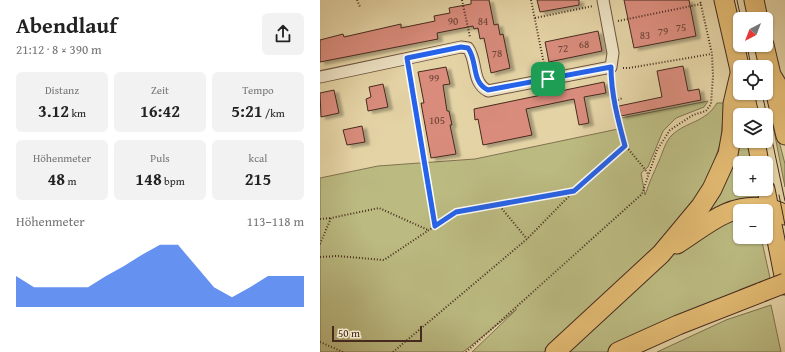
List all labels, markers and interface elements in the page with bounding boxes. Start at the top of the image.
text: Abendlauf [16,9,117,41]
north arrow [733,12,773,52]
map controls [733,12,773,244]
button: share [262,13,304,55]
house number: 90 [448,13,458,29]
house number: 84 [478,13,488,29]
house number: 75 [676,19,686,35]
house number: 79 [658,23,668,39]
house number: 83 [640,27,650,43]
house number: 68 [579,36,589,52]
text: 21:12 · 8 × 390 m [16,40,102,59]
house number: 72 [558,40,568,56]
house number: 78 [492,45,502,61]
button: locate [733,60,773,100]
pin [531,62,565,96]
icon: arrive [537,68,559,90]
house number: 99 [429,70,439,86]
text: Distanz [45,82,79,98]
text: Zeit [151,82,169,98]
text: Tempo [242,82,274,98]
text: 3.12 [38,98,69,123]
text: 16:42 [140,98,180,123]
text: 5:21 [231,98,263,123]
text: km [69,105,86,121]
text: /km [263,105,285,121]
button: layers [733,108,773,148]
house number: 105 [429,112,445,128]
text: Höhenmeter [33,150,91,166]
text: Puls [150,150,170,166]
text: kcal [249,150,267,166]
button: + [733,156,773,196]
text: 48 [47,166,65,191]
text: 148 [135,166,162,191]
text: 215 [245,166,271,191]
text: m [65,173,77,189]
text: bpm [162,173,185,189]
button: − [733,204,773,244]
text: Höhenmeter [16,212,85,231]
text: 113–118 m [247,212,304,231]
scale bar [332,324,422,343]
text: 50 m [338,325,360,341]

